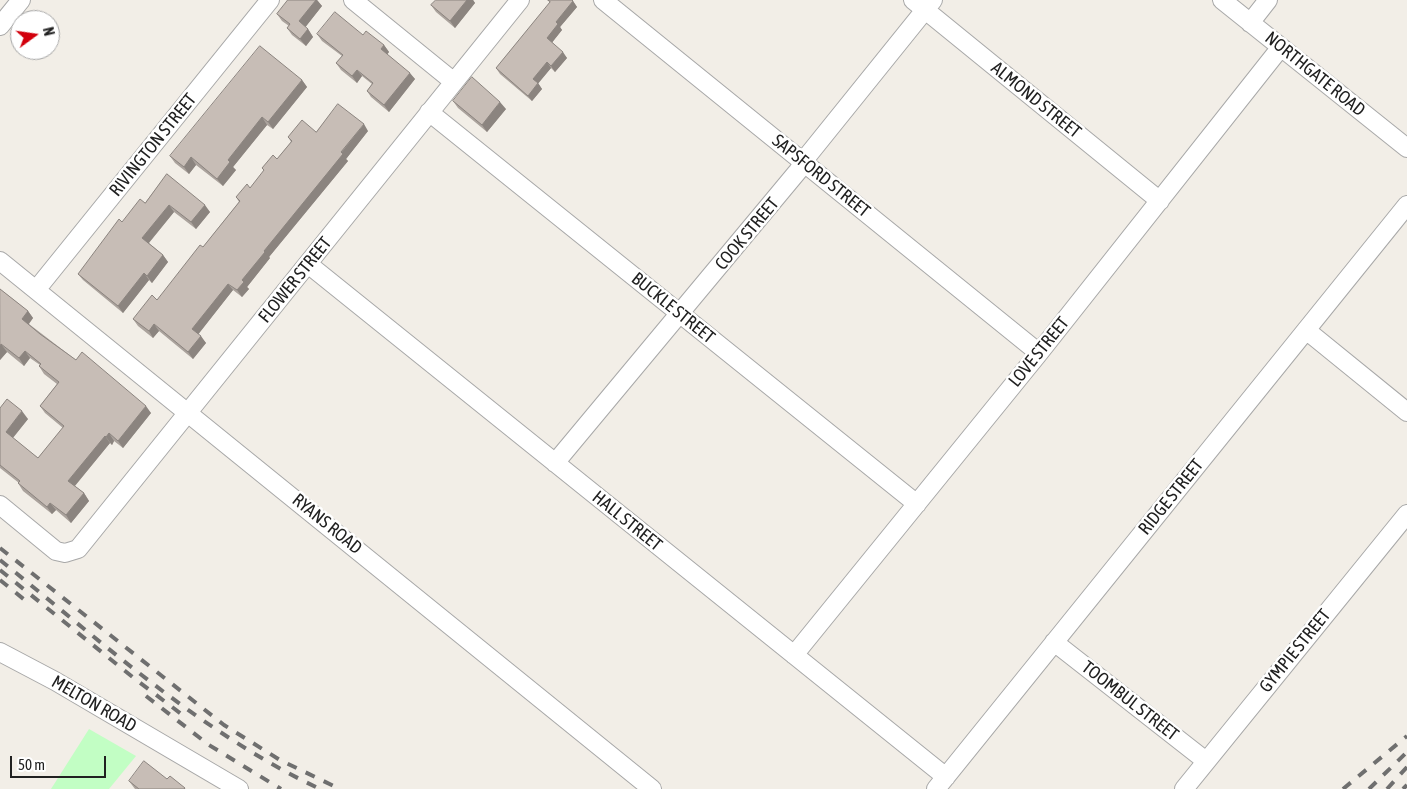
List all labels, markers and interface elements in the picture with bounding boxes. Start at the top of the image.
north arrow [10,10,60,60]
text: N [40,26,57,38]
street label: NORTHGATE ROAD [1261,27,1369,121]
street label: ALMOND STREET [987,57,1085,143]
street label: RIVINGTON STREET [105,89,201,201]
street label: SAPSFORD STREET [768,130,874,222]
street label: COOK STREET [711,193,783,275]
street label: FLOWER STREET [254,233,336,327]
street label: BUCKLE STREET [627,268,719,348]
street label: LOVE STREET [1004,313,1074,391]
street label: RIDGE STREET [1134,455,1208,539]
street label: HALL STREET [588,486,666,556]
street label: RYANS ROAD [288,489,366,559]
street label: GYMPIE STREET [1255,605,1335,697]
street label: TOOMBUL STREET [1077,657,1183,745]
street label: MELTON ROAD [48,671,140,737]
scale bar [12,746,109,778]
text: 50 m [18,756,45,773]

